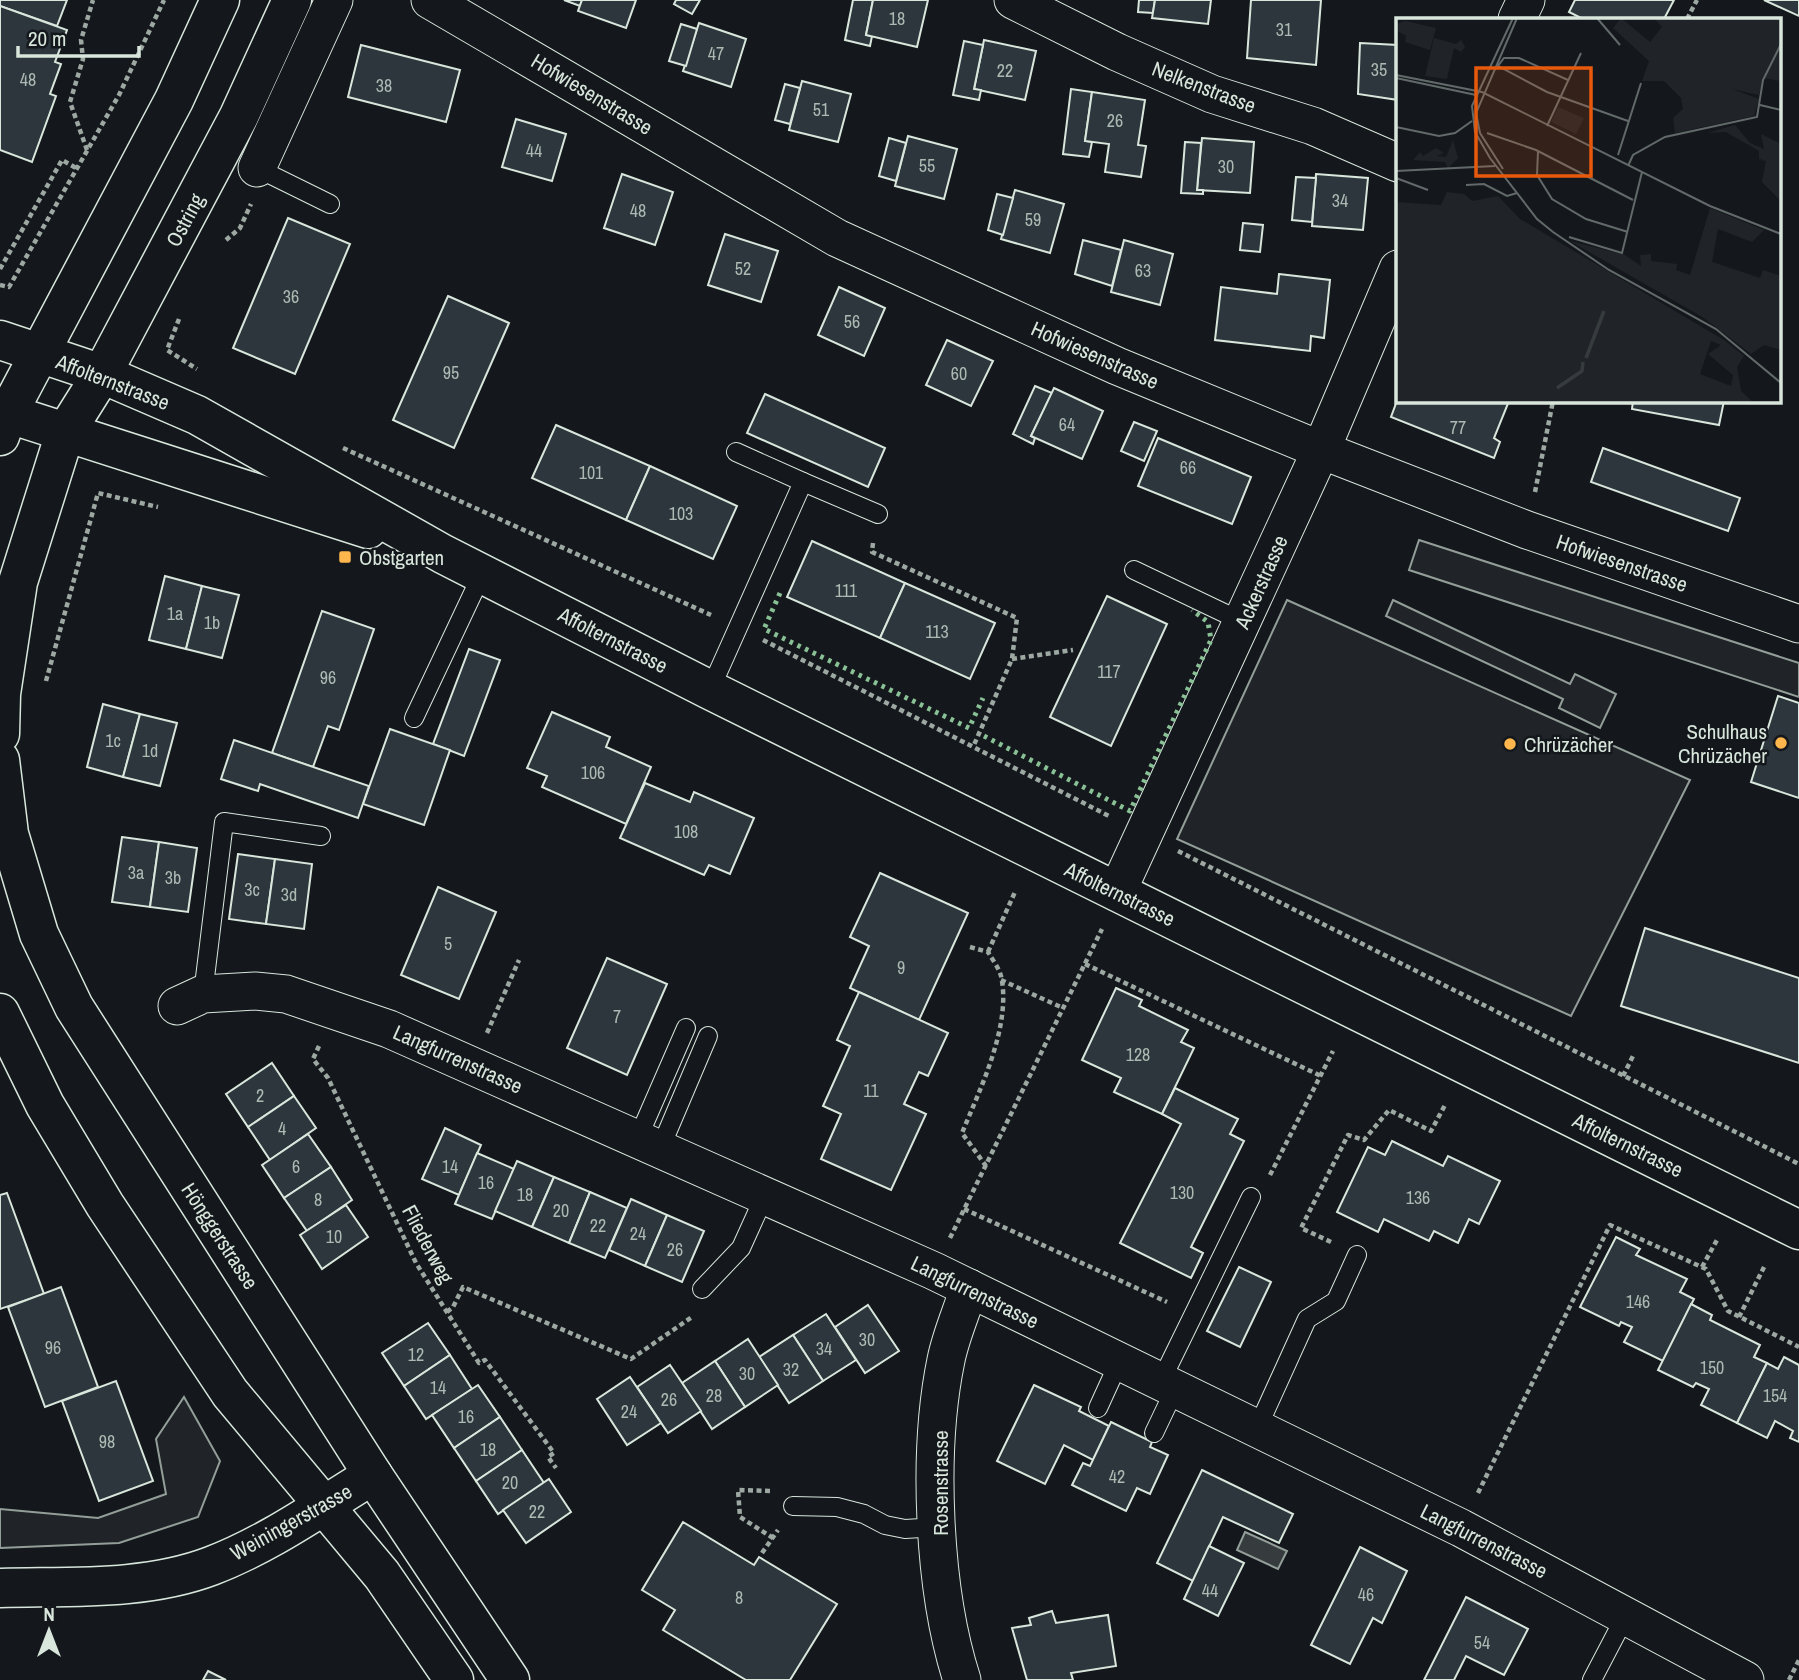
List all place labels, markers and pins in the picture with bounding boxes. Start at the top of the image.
place label: Obstgarten [359,543,444,572]
marker: Obstgarten [337,549,353,565]
place label: Schulhaus Chrüzächer [1678,717,1767,770]
place label: Chrüzächer [1524,730,1613,759]
marker: Schulhaus Chrüzächer [1773,735,1789,751]
marker: Chrüzächer [1502,736,1518,752]

